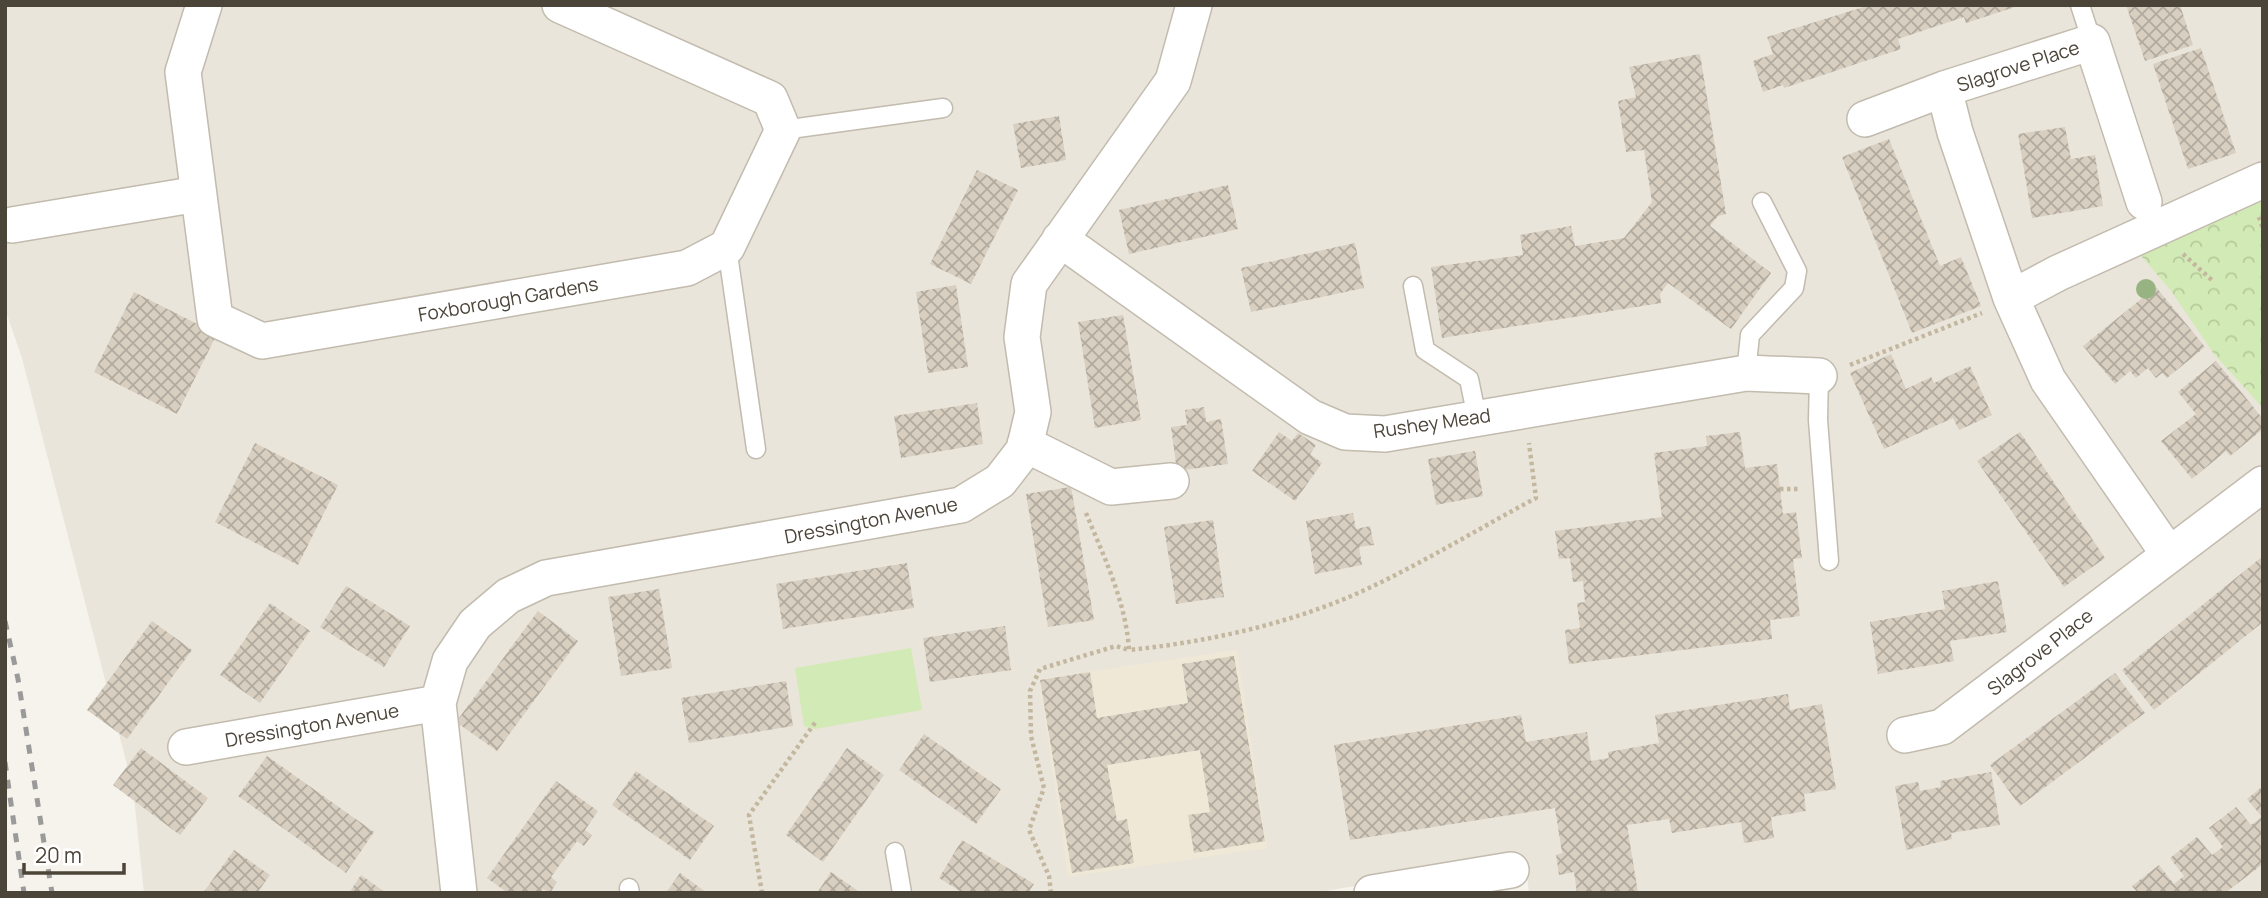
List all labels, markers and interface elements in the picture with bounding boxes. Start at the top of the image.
street label: Slagrove Place [1953,34,2083,98]
street label: Foxborough Gardens [416,270,600,328]
street label: Rushey Mead [1372,402,1492,444]
street label: Dressington Avenue [782,490,960,550]
street label: Slagrove Place [1982,603,2098,701]
street label: Dressington Avenue [223,697,401,753]
scale bar [24,832,124,876]
text: 20 m [35,841,82,869]

